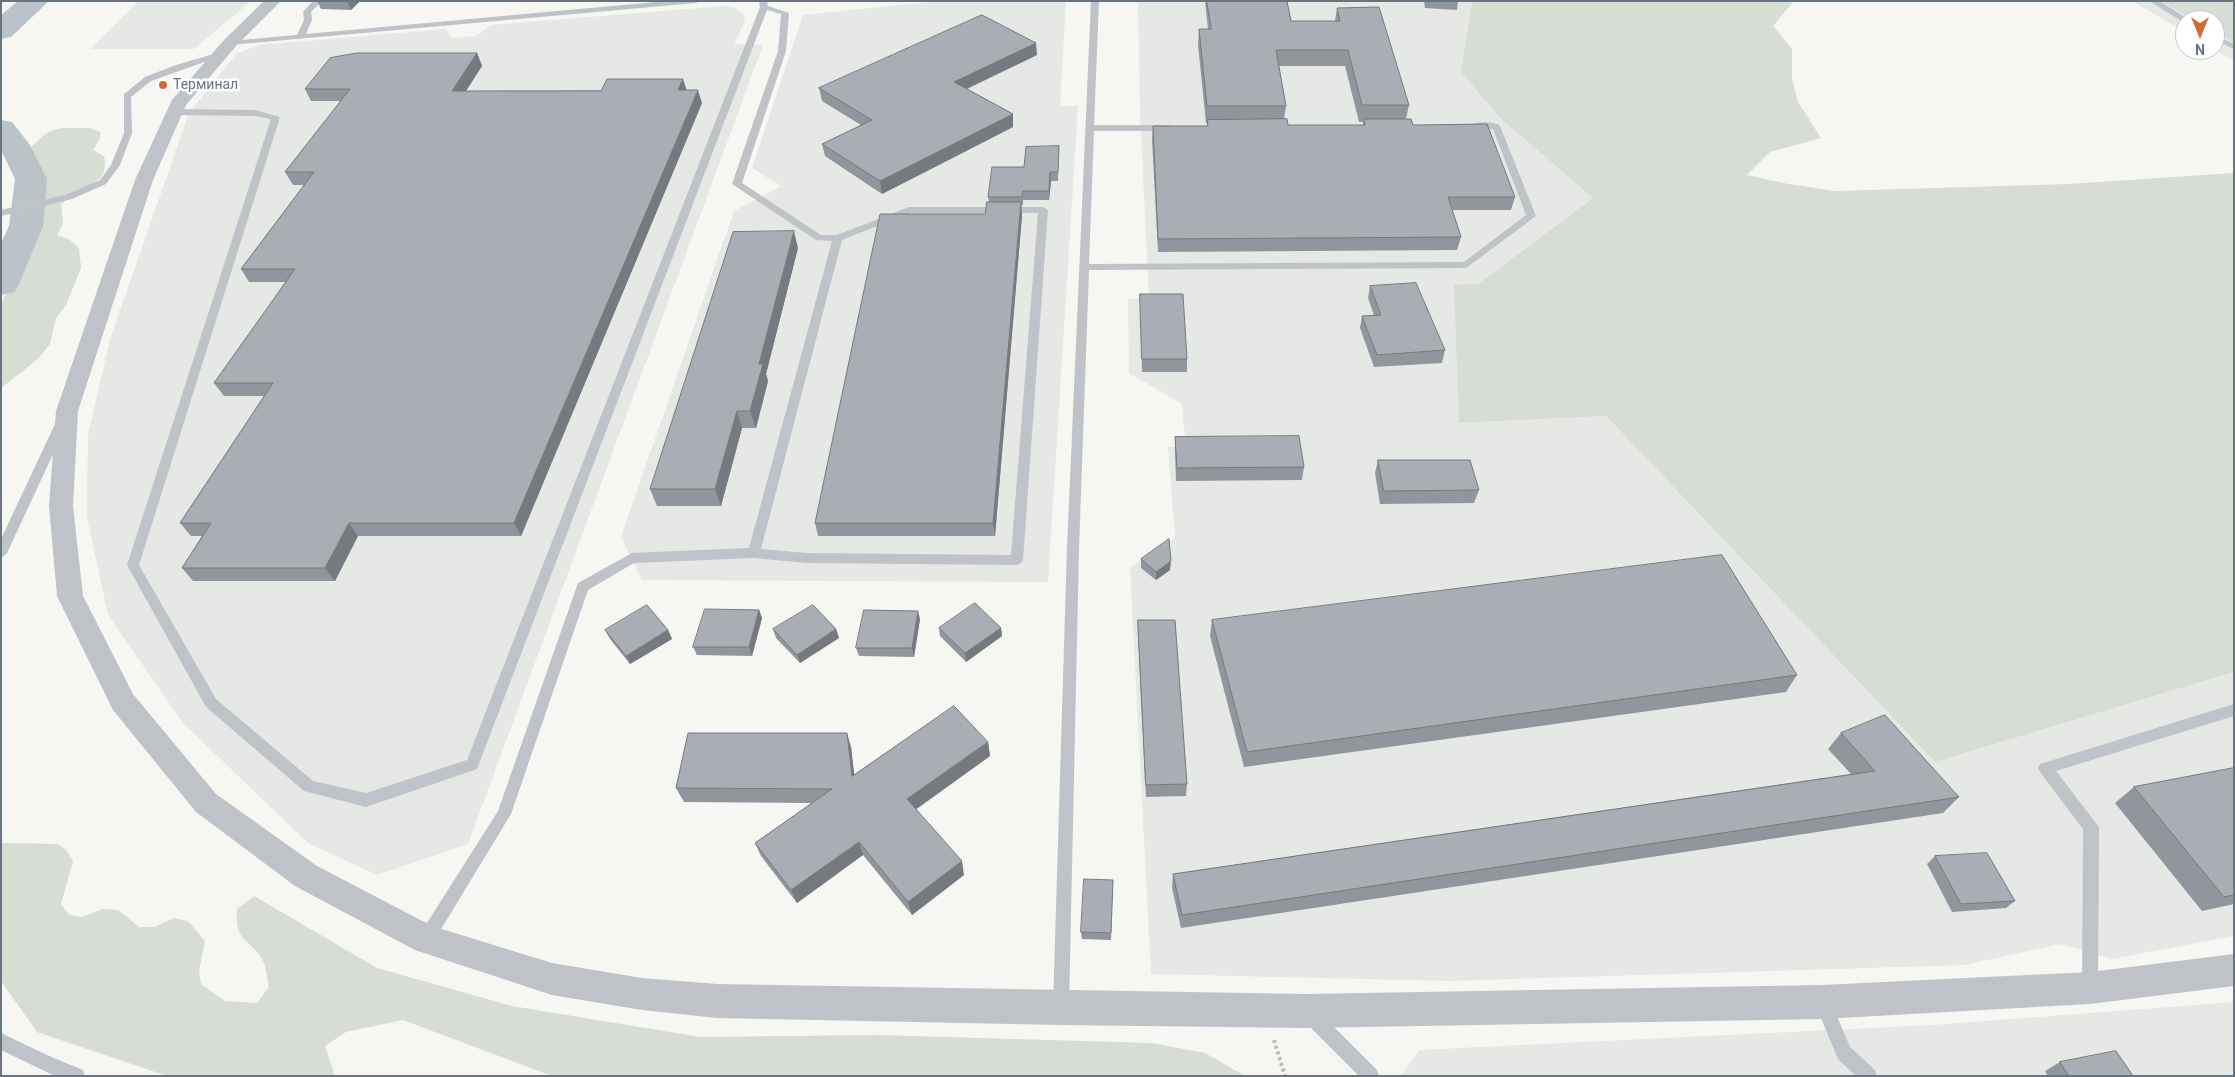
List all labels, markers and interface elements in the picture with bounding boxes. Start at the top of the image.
north arrow [2175,10,2225,60]
text: N [2195,41,2205,57]
place label: Терминал [173,77,238,93]
marker: Терминал [157,79,169,91]

